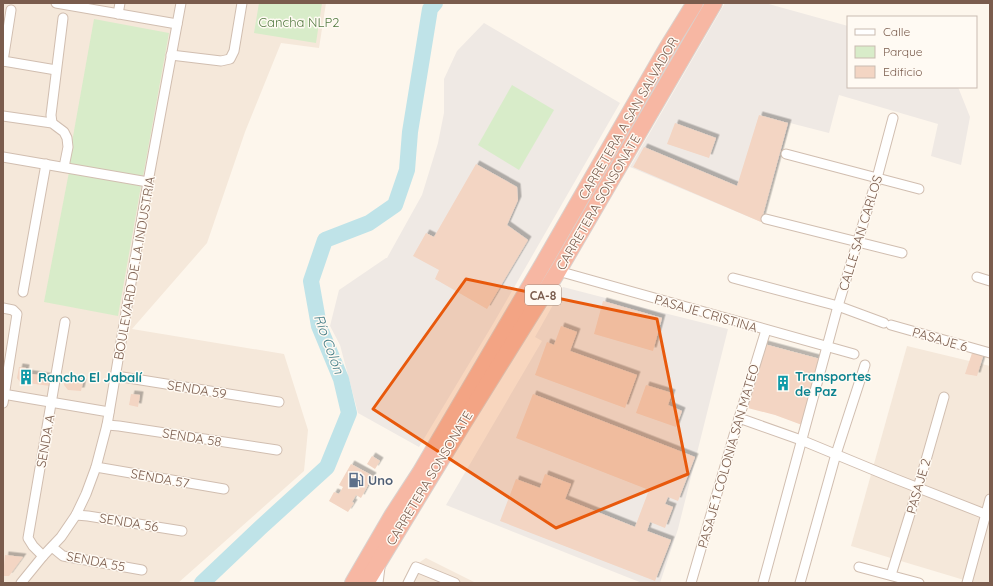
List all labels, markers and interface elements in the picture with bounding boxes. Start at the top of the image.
park label: Cancha NLP2 [259,14,339,30]
legend [847,16,977,88]
text: Calle [883,24,911,39]
street label: CARRETERA A SAN SALVADOR [575,34,681,202]
text: Parque [883,44,923,59]
text: Edificio [883,64,923,79]
street label: CARRETERA SONSONATE [553,131,643,273]
street label: CALLE SAN CARLOS [835,173,885,293]
street label: BOULEVARD DE LA INDUSTRIA [110,174,158,361]
road number: CA-8 [525,285,561,305]
street label: PASAJE CRISTINA [653,291,760,336]
water label: Río Colón [310,312,348,377]
street label: PASAJE 6 [911,323,969,355]
street label: PASAJE 1 COLONIA SAN MATEO [694,362,762,550]
building icon: Rancho El Jabalí [17,368,35,386]
place label: Transportes de Paz [795,368,871,399]
place label: Rancho El Jabalí [38,369,143,385]
building icon: Transportes de Paz [774,374,792,392]
street label: SENDA 59 [166,376,228,402]
street label: CARRETERA SONSONATE [382,408,476,548]
street label: SENDA A [32,413,58,469]
street label: SENDA 58 [161,424,223,450]
street label: PASAJE 2 [902,456,934,516]
street label: SENDA 57 [129,465,191,491]
fuel station icon: Uno [347,471,365,489]
place label: Uno [368,472,393,488]
street label: SENDA 56 [98,509,160,535]
street label: SENDA 55 [65,547,127,575]

